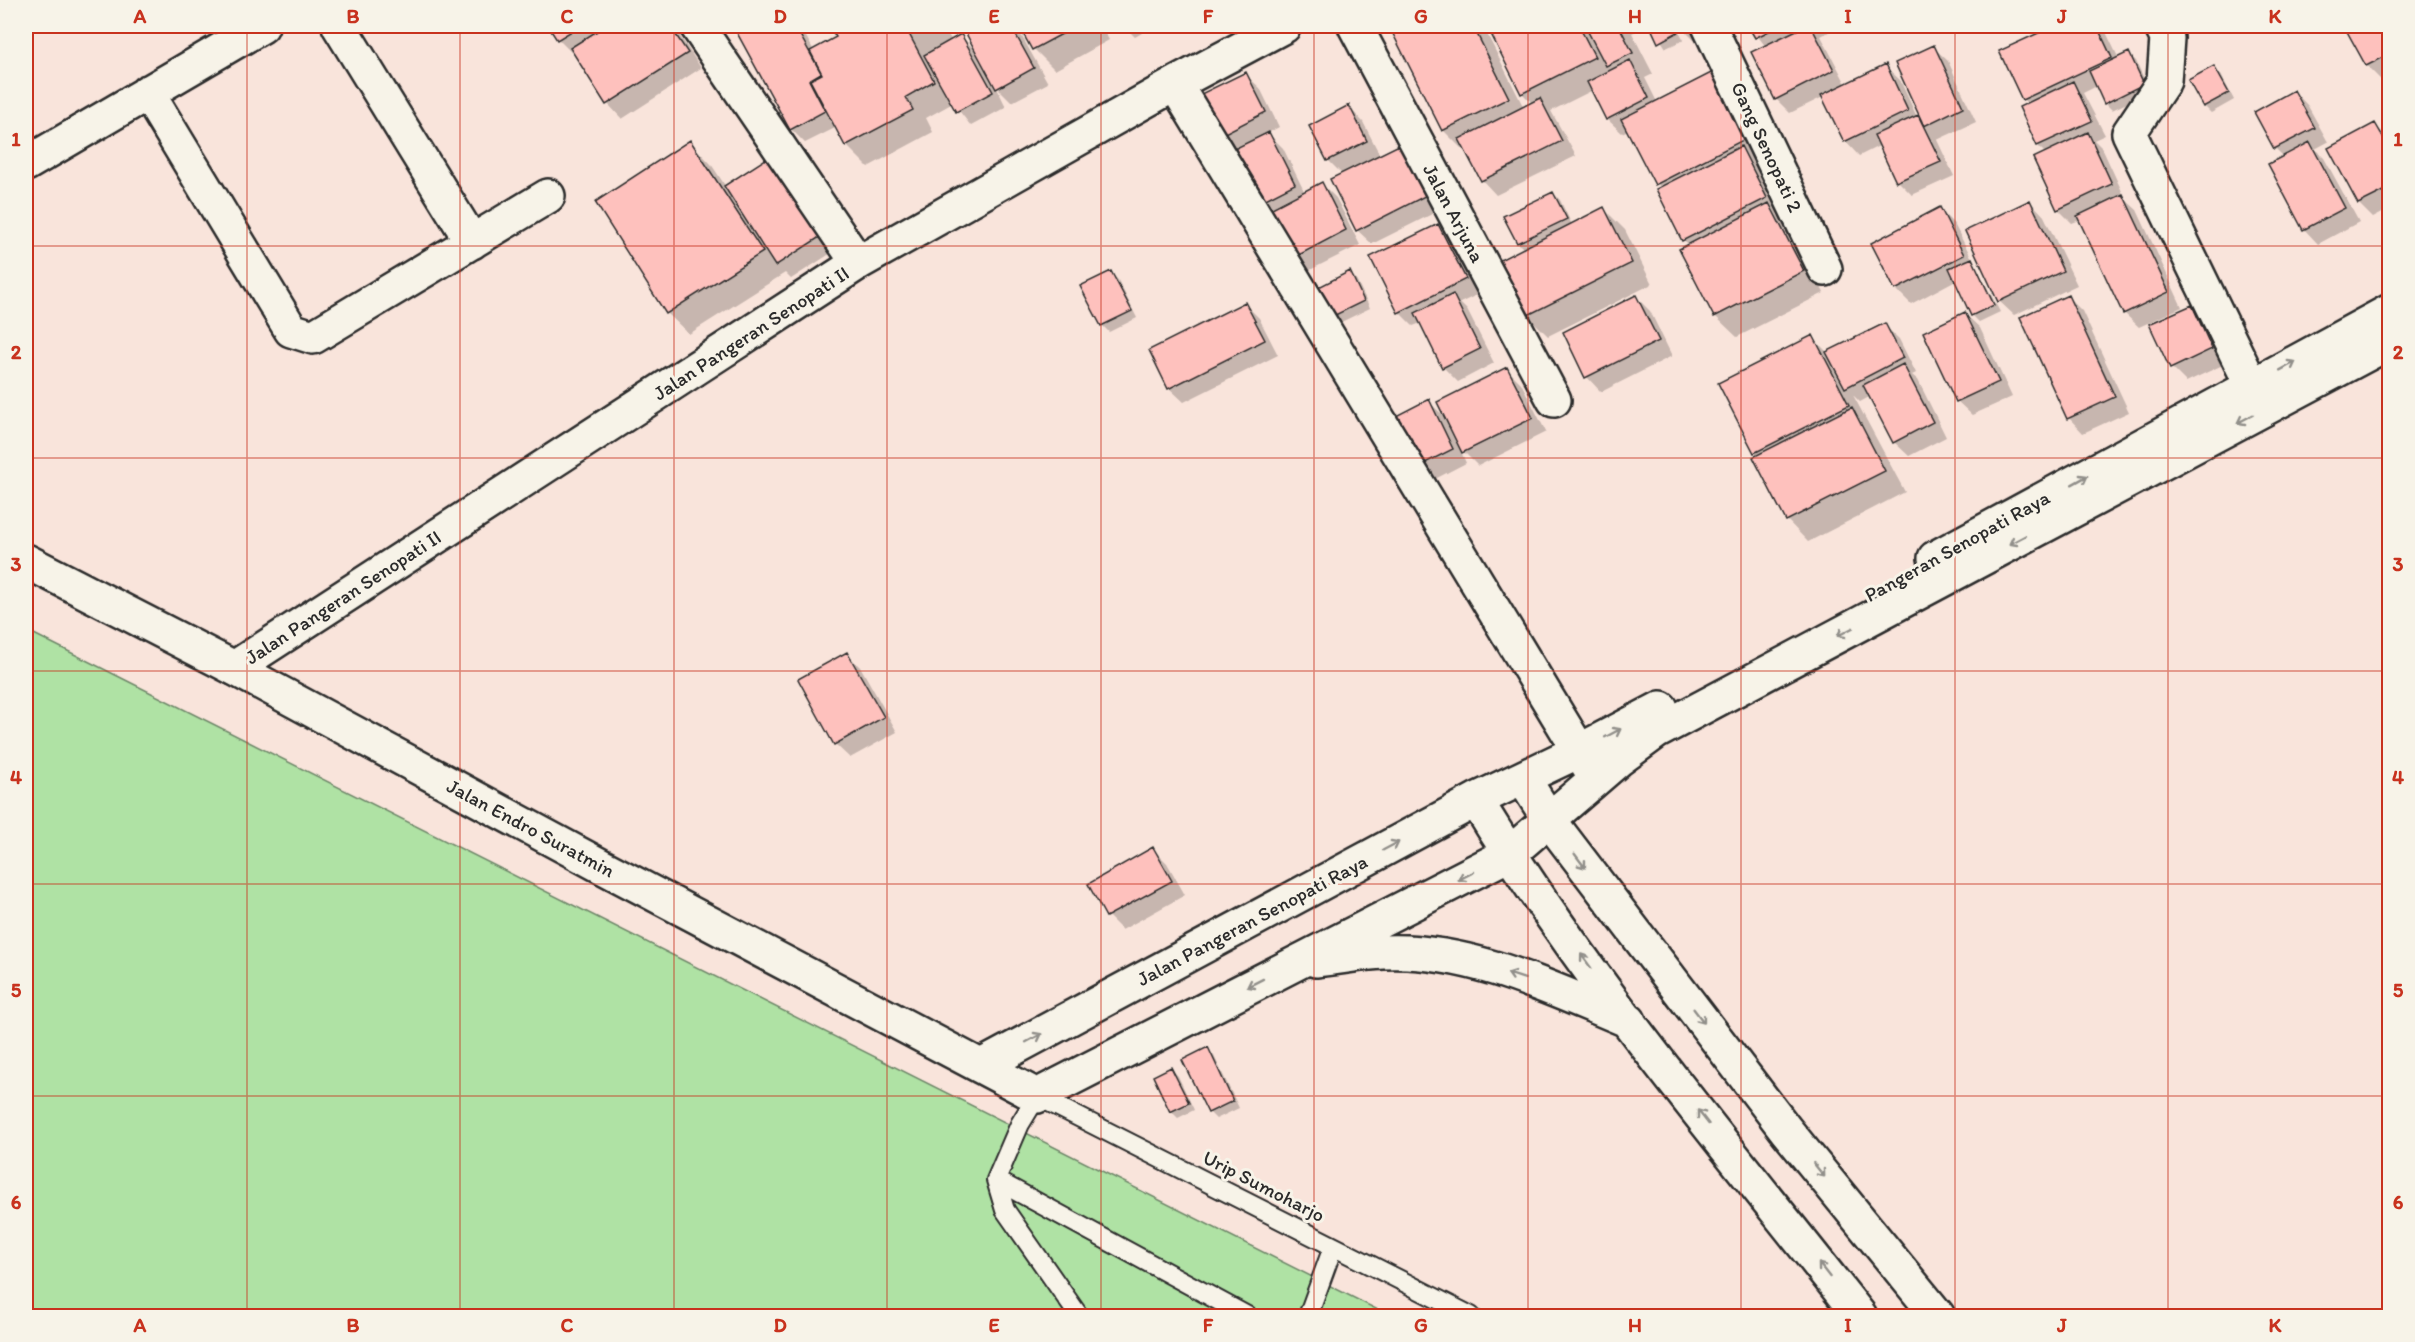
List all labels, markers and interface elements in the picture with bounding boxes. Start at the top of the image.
text: A [133,4,147,28]
text: B [347,4,360,28]
text: C [561,4,574,28]
text: D [773,4,787,28]
text: E [988,4,1000,28]
text: F [1203,4,1214,28]
text: G [1414,4,1428,28]
text: H [1628,4,1642,28]
text: I [1844,4,1852,28]
text: J [2056,4,2067,28]
text: K [2269,4,2283,28]
street label: Gang Senopati 2 [1726,78,1808,216]
text: 1 [11,127,21,151]
text: 1 [2393,127,2403,151]
street label: Jalan Arjuna [1418,160,1490,267]
street label: Jalan Pangeran Senopati II [649,261,853,405]
text: 2 [11,340,22,364]
text: 2 [2393,340,2404,364]
one-way arrow [2279,360,2296,372]
one-way arrow [2237,413,2254,425]
one-way arrow [2071,473,2088,485]
street label: Pangeran Senopati Raya [1860,485,2054,607]
street label: Jalan Pangeran Senopati II [241,525,445,669]
one-way arrow [2009,535,2027,546]
text: 3 [11,552,22,576]
text: 3 [2393,552,2404,576]
one-way arrow [1837,627,1855,638]
one-way arrow [1604,727,1621,739]
text: 4 [10,765,22,789]
text: 4 [2392,765,2404,789]
street label: Jalan Endro Suratmin [443,774,619,882]
one-way arrow [1382,840,1399,852]
street label: Jalan Pangeran Senopati Raya [1133,849,1371,991]
one-way arrow [1574,853,1587,869]
one-way arrow [1457,870,1475,882]
one-way arrow [1580,954,1592,970]
one-way arrow [1507,970,1526,981]
text: 5 [11,978,22,1002]
one-way arrow [1246,978,1264,989]
text: 5 [2393,978,2404,1002]
one-way arrow [1692,1008,1705,1024]
one-way arrow [1025,1031,1043,1043]
one-way arrow [1697,1109,1710,1125]
street label: Urip Sumoharjo [1199,1145,1329,1227]
one-way arrow [1812,1162,1825,1178]
text: 6 [11,1190,22,1214]
text: 6 [2393,1190,2404,1214]
one-way arrow [1817,1263,1830,1279]
text: A [133,1313,147,1337]
text: B [347,1313,360,1337]
text: C [561,1313,574,1337]
text: D [773,1313,787,1337]
text: E [988,1313,1000,1337]
text: F [1203,1313,1214,1337]
text: G [1414,1313,1428,1337]
text: H [1628,1313,1642,1337]
text: I [1844,1313,1852,1337]
text: J [2056,1313,2067,1337]
text: K [2269,1313,2283,1337]

